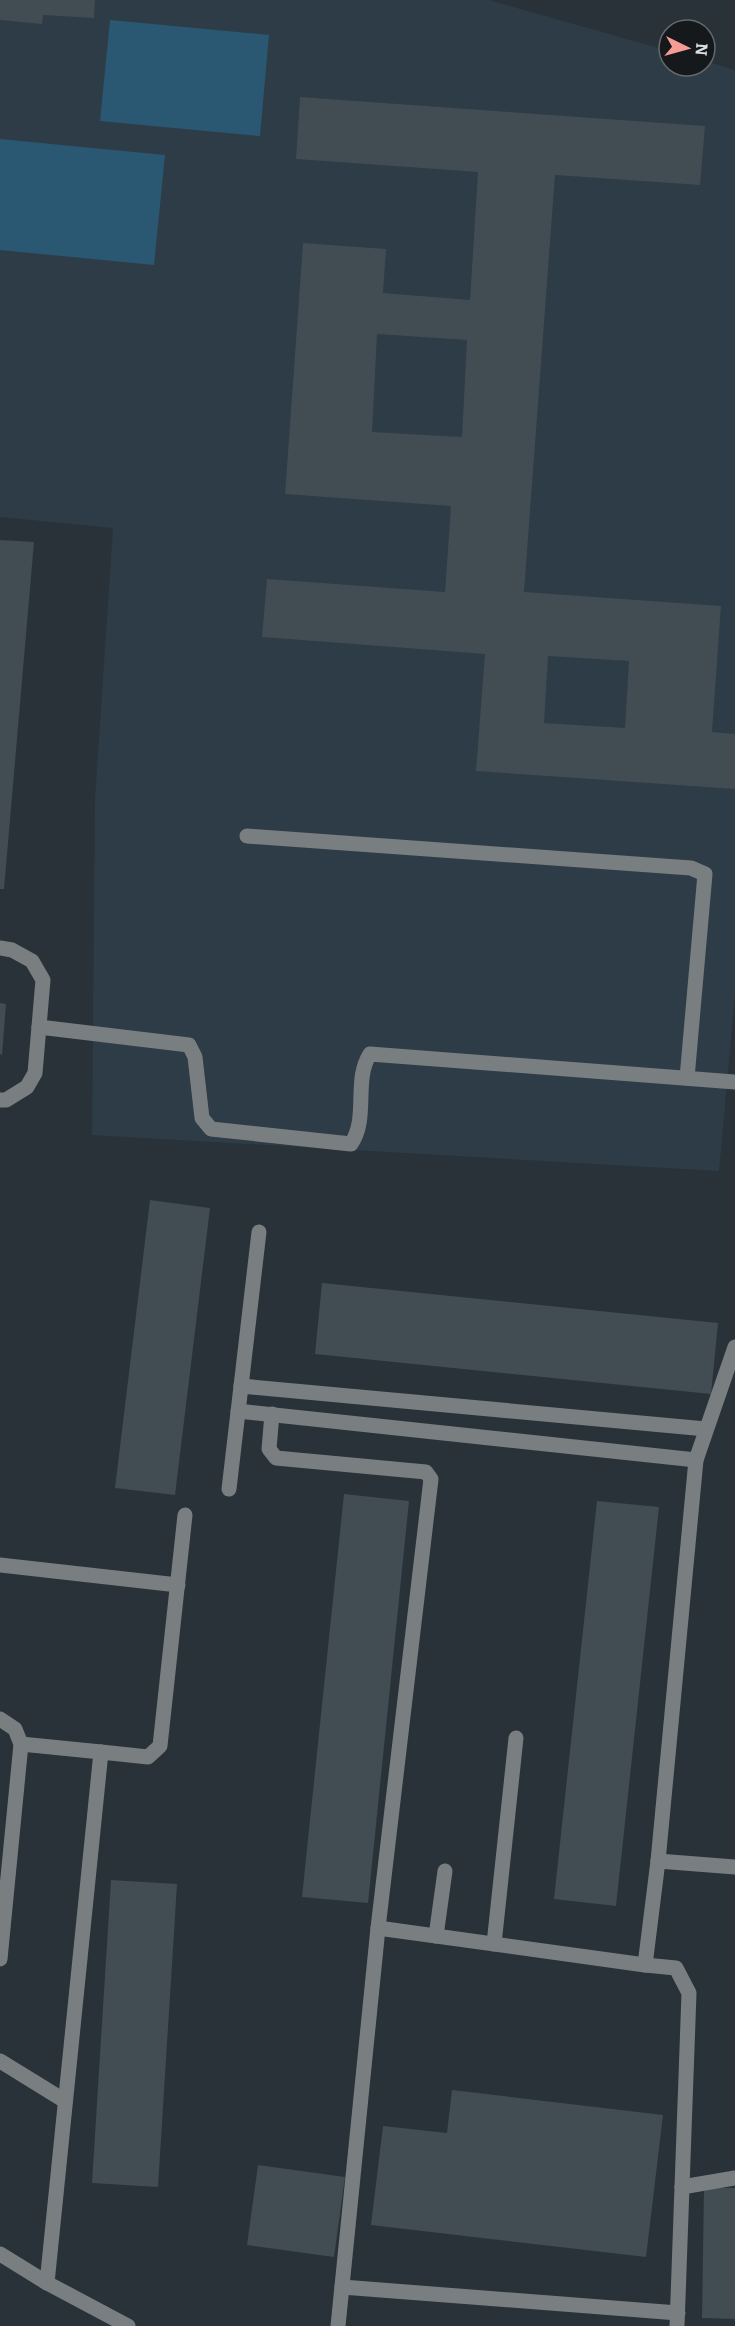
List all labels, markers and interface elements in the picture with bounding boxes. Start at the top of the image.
north arrow [657,18,717,78]
text: N [691,42,711,56]

